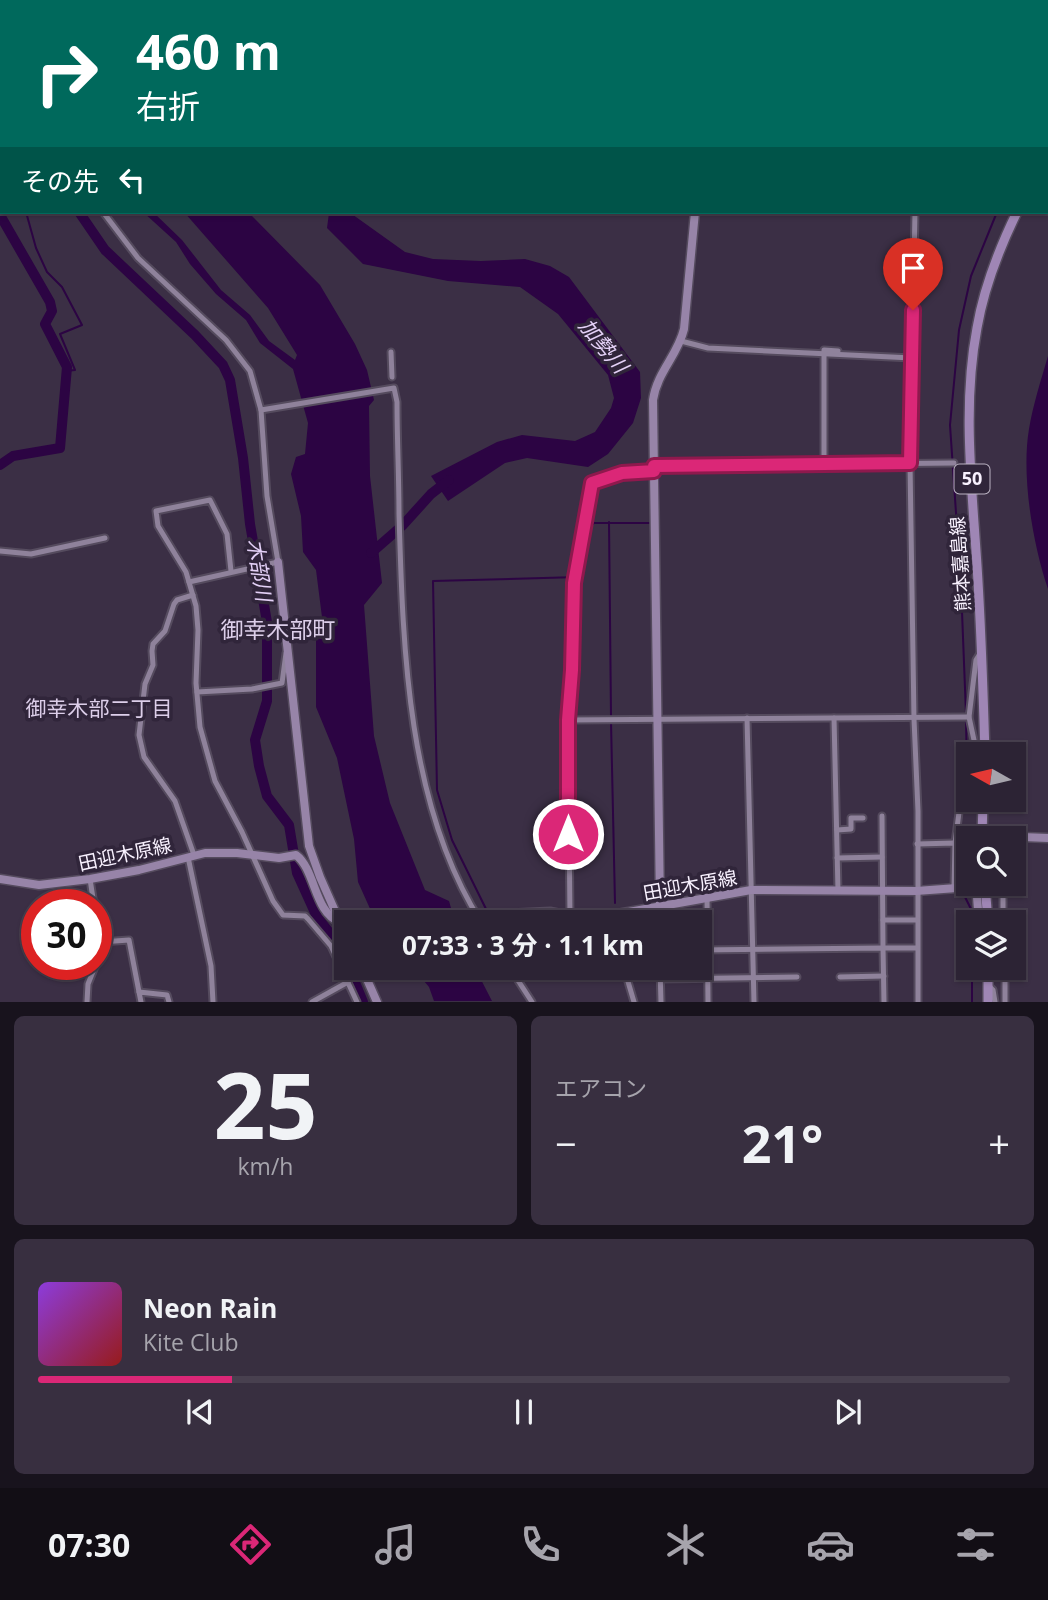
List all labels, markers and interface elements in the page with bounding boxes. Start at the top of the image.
text: 460 m [136,18,281,84]
icon: right [21,28,112,119]
text: 右折 [136,84,200,127]
icon: left [113,161,151,199]
text: その先 [21,163,99,199]
pin [883,238,943,310]
icon: arrive [894,249,932,287]
water label: 加勢川 [573,312,636,380]
road number: 50 [954,464,990,494]
street label: 熊本嘉島線 [944,516,976,612]
water label: 木部川 [241,537,279,605]
district label: 御幸木部町 [221,613,336,645]
district label: 御幸木部二丁目 [26,694,173,722]
north arrow [956,742,1026,812]
map controls [956,742,1026,980]
position arrow [531,797,605,871]
button: search [956,826,1026,896]
street label: 田迎木原線 [76,831,174,877]
street label: 田迎木原線 [641,864,739,906]
speed limit sign: 30 [21,889,112,980]
button: layers [956,910,1026,980]
text: 07:33 · 3 分 · 1.1 km [402,927,644,963]
text: 25 [213,1042,318,1166]
text: エアコン [555,1072,647,1104]
text: 21° [742,1107,823,1178]
text: − [555,1117,577,1169]
text: + [988,1117,1010,1169]
text: km/h [238,1150,293,1182]
text: Neon Rain [143,1290,277,1326]
text: Kite Club [143,1326,238,1358]
icon: previous [181,1393,219,1431]
icon: pause [505,1393,543,1431]
icon: next [829,1393,867,1431]
icon: directions [226,1520,275,1569]
icon: music [371,1520,420,1569]
icon: phone [516,1520,565,1569]
icon: climate [661,1520,710,1569]
icon: car [806,1520,855,1569]
icon: filters [951,1520,1000,1569]
text: 07:30 [48,1523,130,1566]

